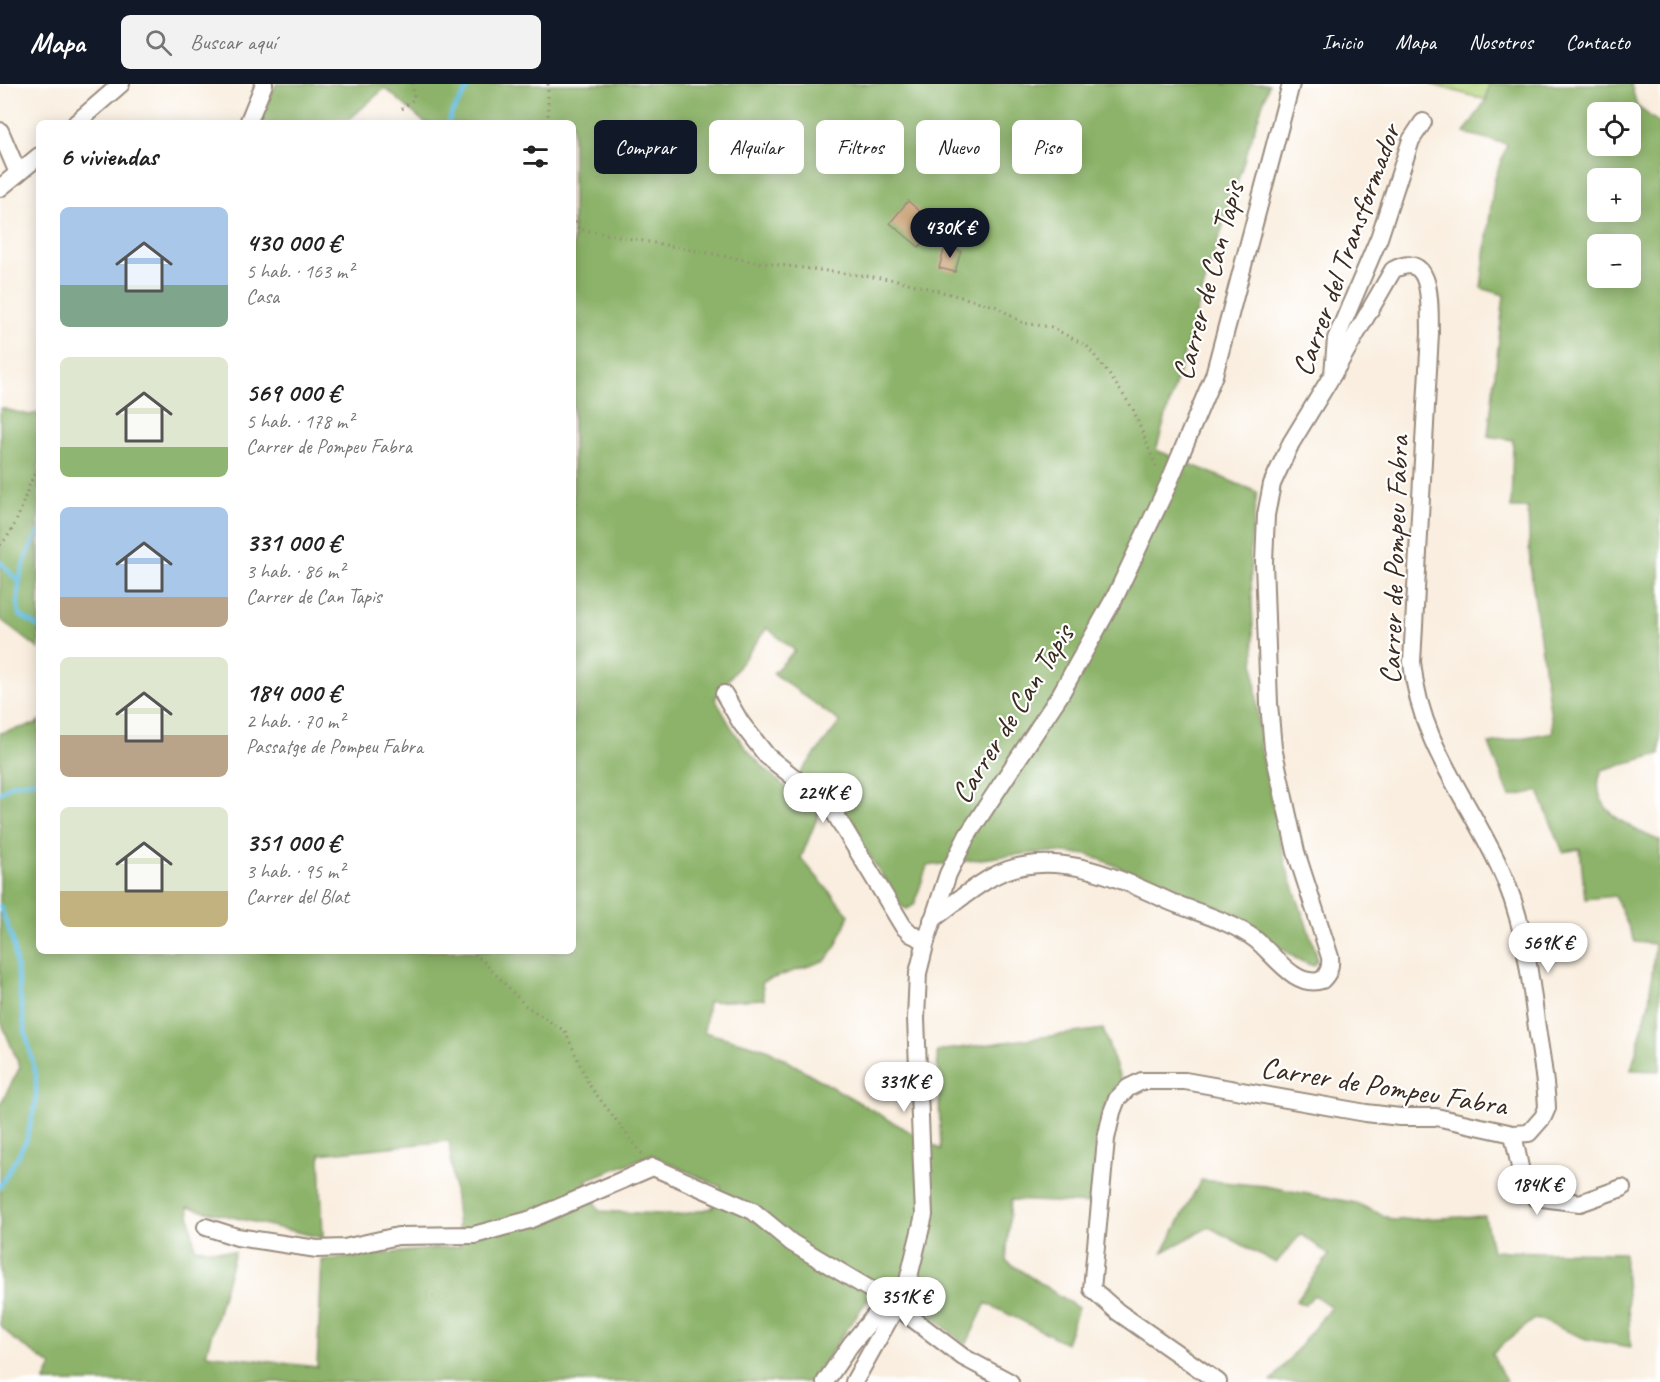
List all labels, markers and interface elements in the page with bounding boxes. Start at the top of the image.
search box [121,15,541,69]
text: Mapa [30,25,85,60]
icon: search [142,26,175,59]
text: Buscar aquí [190,28,276,56]
text: Inicio [1322,29,1362,55]
text: Mapa [1395,29,1436,55]
text: Nosotros [1469,29,1533,55]
text: Contacto [1566,29,1630,55]
map controls [1587,102,1641,288]
button: locate [1587,102,1641,156]
street label: Carrer del Transformador [1283,116,1410,381]
chip: Comprar [594,120,697,174]
chip: Alquilar [709,120,804,174]
chip: Filtros [816,120,904,174]
chip: Nuevo [916,120,1000,174]
chip: Piso [1012,120,1082,174]
text: 6 viviendas [60,140,158,173]
icon: filters [519,140,552,173]
button: + [1587,168,1641,222]
street label: Carrer de Can Tapis [1163,175,1253,384]
pin: 430K € [901,208,999,259]
text: 430K € [925,215,976,240]
text: 430 000 € [246,226,340,259]
icon: home [108,231,180,303]
button: − [1587,234,1641,288]
text: 5 hab. · 163 m² [246,259,353,284]
text: Casa [246,284,279,309]
text: 569 000 € [246,376,340,409]
icon: home [108,381,180,453]
text: 5 hab. · 178 m² [246,409,353,434]
street label: Carrer de Pompeu Fabra [1371,433,1417,685]
text: Carrer de Pompeu Fabra [246,434,412,459]
text: 331 000 € [246,526,340,559]
icon: home [108,531,180,603]
text: 3 hab. · 86 m² [246,559,344,584]
text: Carrer de Can Tapis [246,584,381,609]
street label: Carrer de Can Tapis [942,615,1083,810]
text: 184 000 € [246,676,340,709]
icon: home [108,681,180,753]
text: 2 hab. · 70 m² [246,709,344,734]
text: Passatge de Pompeu Fabra [246,734,423,759]
pin: 224K € [774,773,872,824]
text: 224K € [798,780,849,805]
text: 351 000 € [246,826,340,859]
icon: home [108,831,180,903]
text: 3 hab. · 95 m² [246,859,344,884]
text: Carrer del Blat [246,884,349,909]
pin: 569K € [1499,923,1597,974]
text: 569K € [1523,930,1573,955]
street label: Carrer de Pompeu Fabra [1258,1048,1512,1125]
pin: 331K € [855,1062,953,1113]
text: 331K € [879,1069,930,1094]
pin: 184K € [1488,1165,1586,1216]
text: 184K € [1512,1172,1563,1197]
pin: 351K € [857,1277,955,1328]
text: 351K € [881,1284,931,1309]

